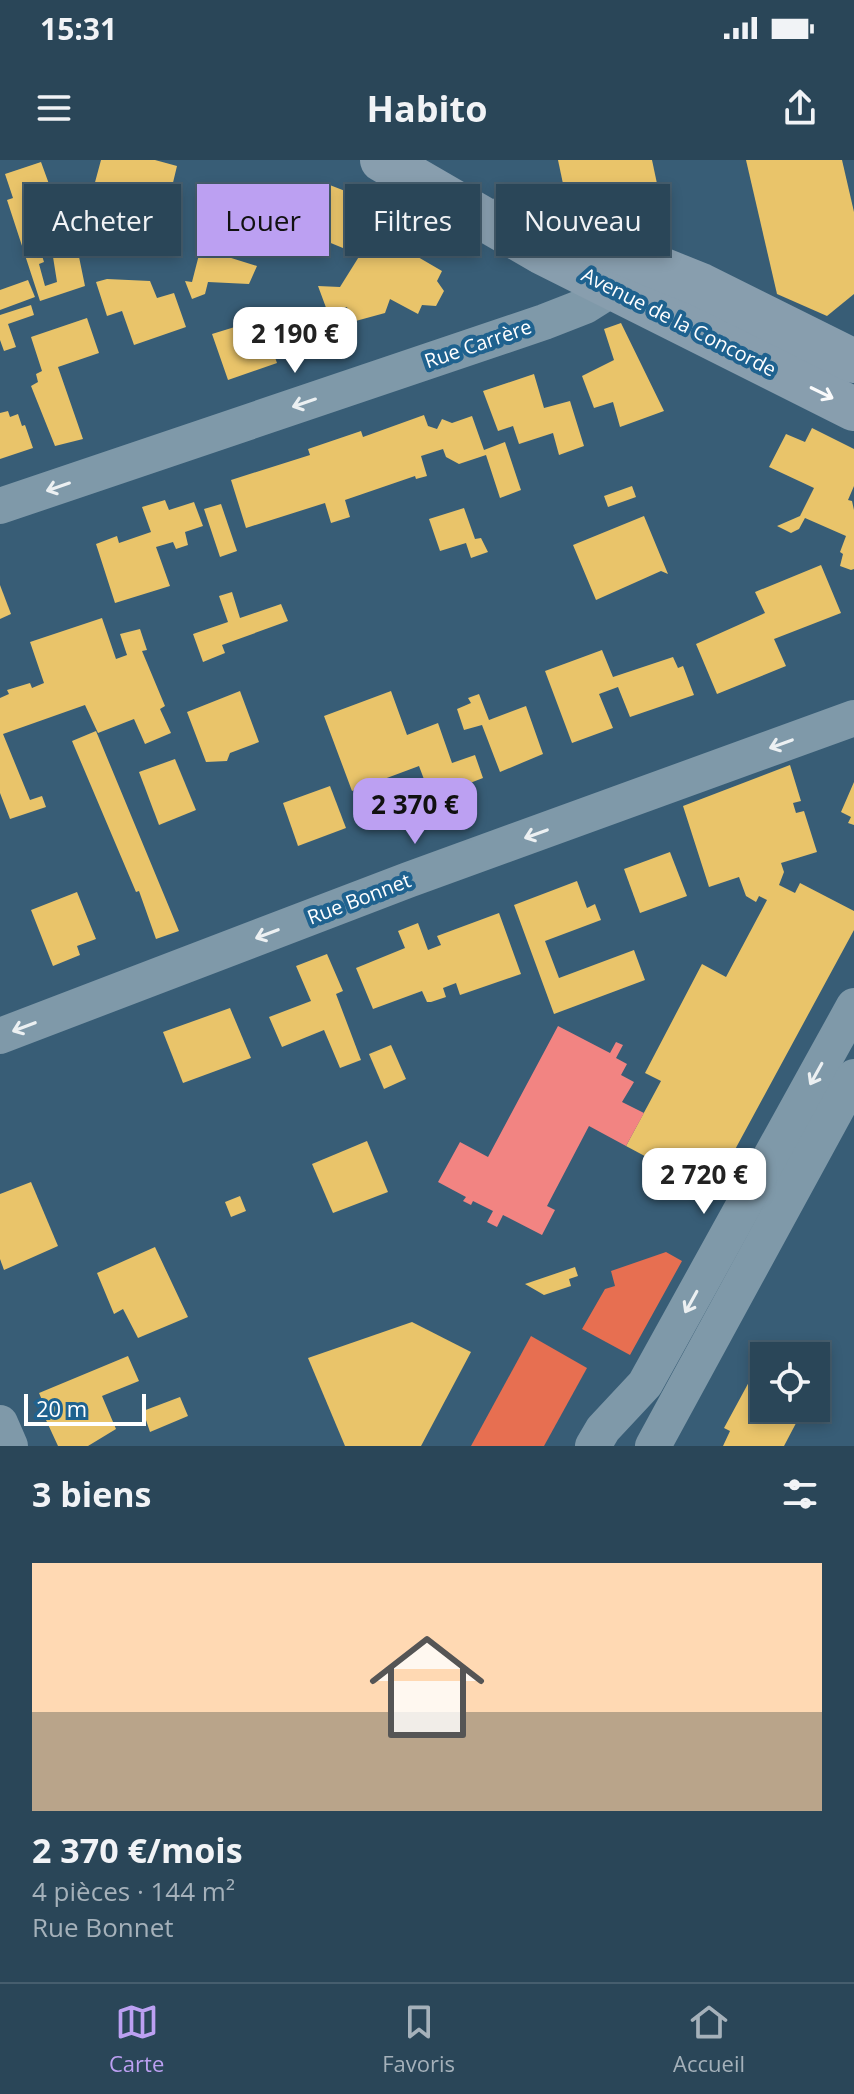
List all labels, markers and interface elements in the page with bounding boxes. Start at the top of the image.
text: 15:31 [40,8,117,49]
text: Habito [367,84,487,133]
icon: menu [32,86,76,130]
icon: share [778,86,822,130]
chip: Acheter [24,184,181,256]
chip: Louer [197,184,329,256]
chip: Filtres [345,184,480,256]
chip: Nouveau [496,184,670,256]
street label: Avenue de la Concorde [577,261,781,382]
pin: 2 190 € [221,307,369,375]
street label: Rue Carrère [421,313,535,374]
text: 2 190 € [251,315,339,351]
one-way arrow [809,386,833,401]
one-way arrow [292,397,317,412]
one-way arrow [45,480,70,495]
one-way arrow [769,738,794,753]
pin: 2 370 € [341,778,489,846]
text: 2 370 € [371,786,459,822]
one-way arrow [524,827,549,842]
street label: Rue Bonnet [303,866,414,931]
one-way arrow [255,928,280,942]
one-way arrow [12,1021,37,1035]
one-way arrow [808,1062,824,1085]
pin: 2 720 € [630,1148,778,1216]
text: 2 720 € [660,1156,748,1192]
one-way arrow [683,1289,698,1313]
map controls [750,1342,830,1422]
button: locate [750,1342,830,1422]
scale bar [24,1390,146,1426]
text: 20 m [36,1393,87,1423]
text: 3 biens [32,1471,152,1517]
icon: filters [778,1472,822,1516]
icon: home [355,1615,499,1759]
text: 2 370 €/mois [32,1827,243,1873]
text: 4 pièces · 144 m² [32,1873,235,1909]
text: Rue Bonnet [32,1909,174,1945]
tab: Carte [109,2000,164,2078]
tab: Favoris [382,2000,455,2078]
tab: Accueil [673,2000,745,2078]

